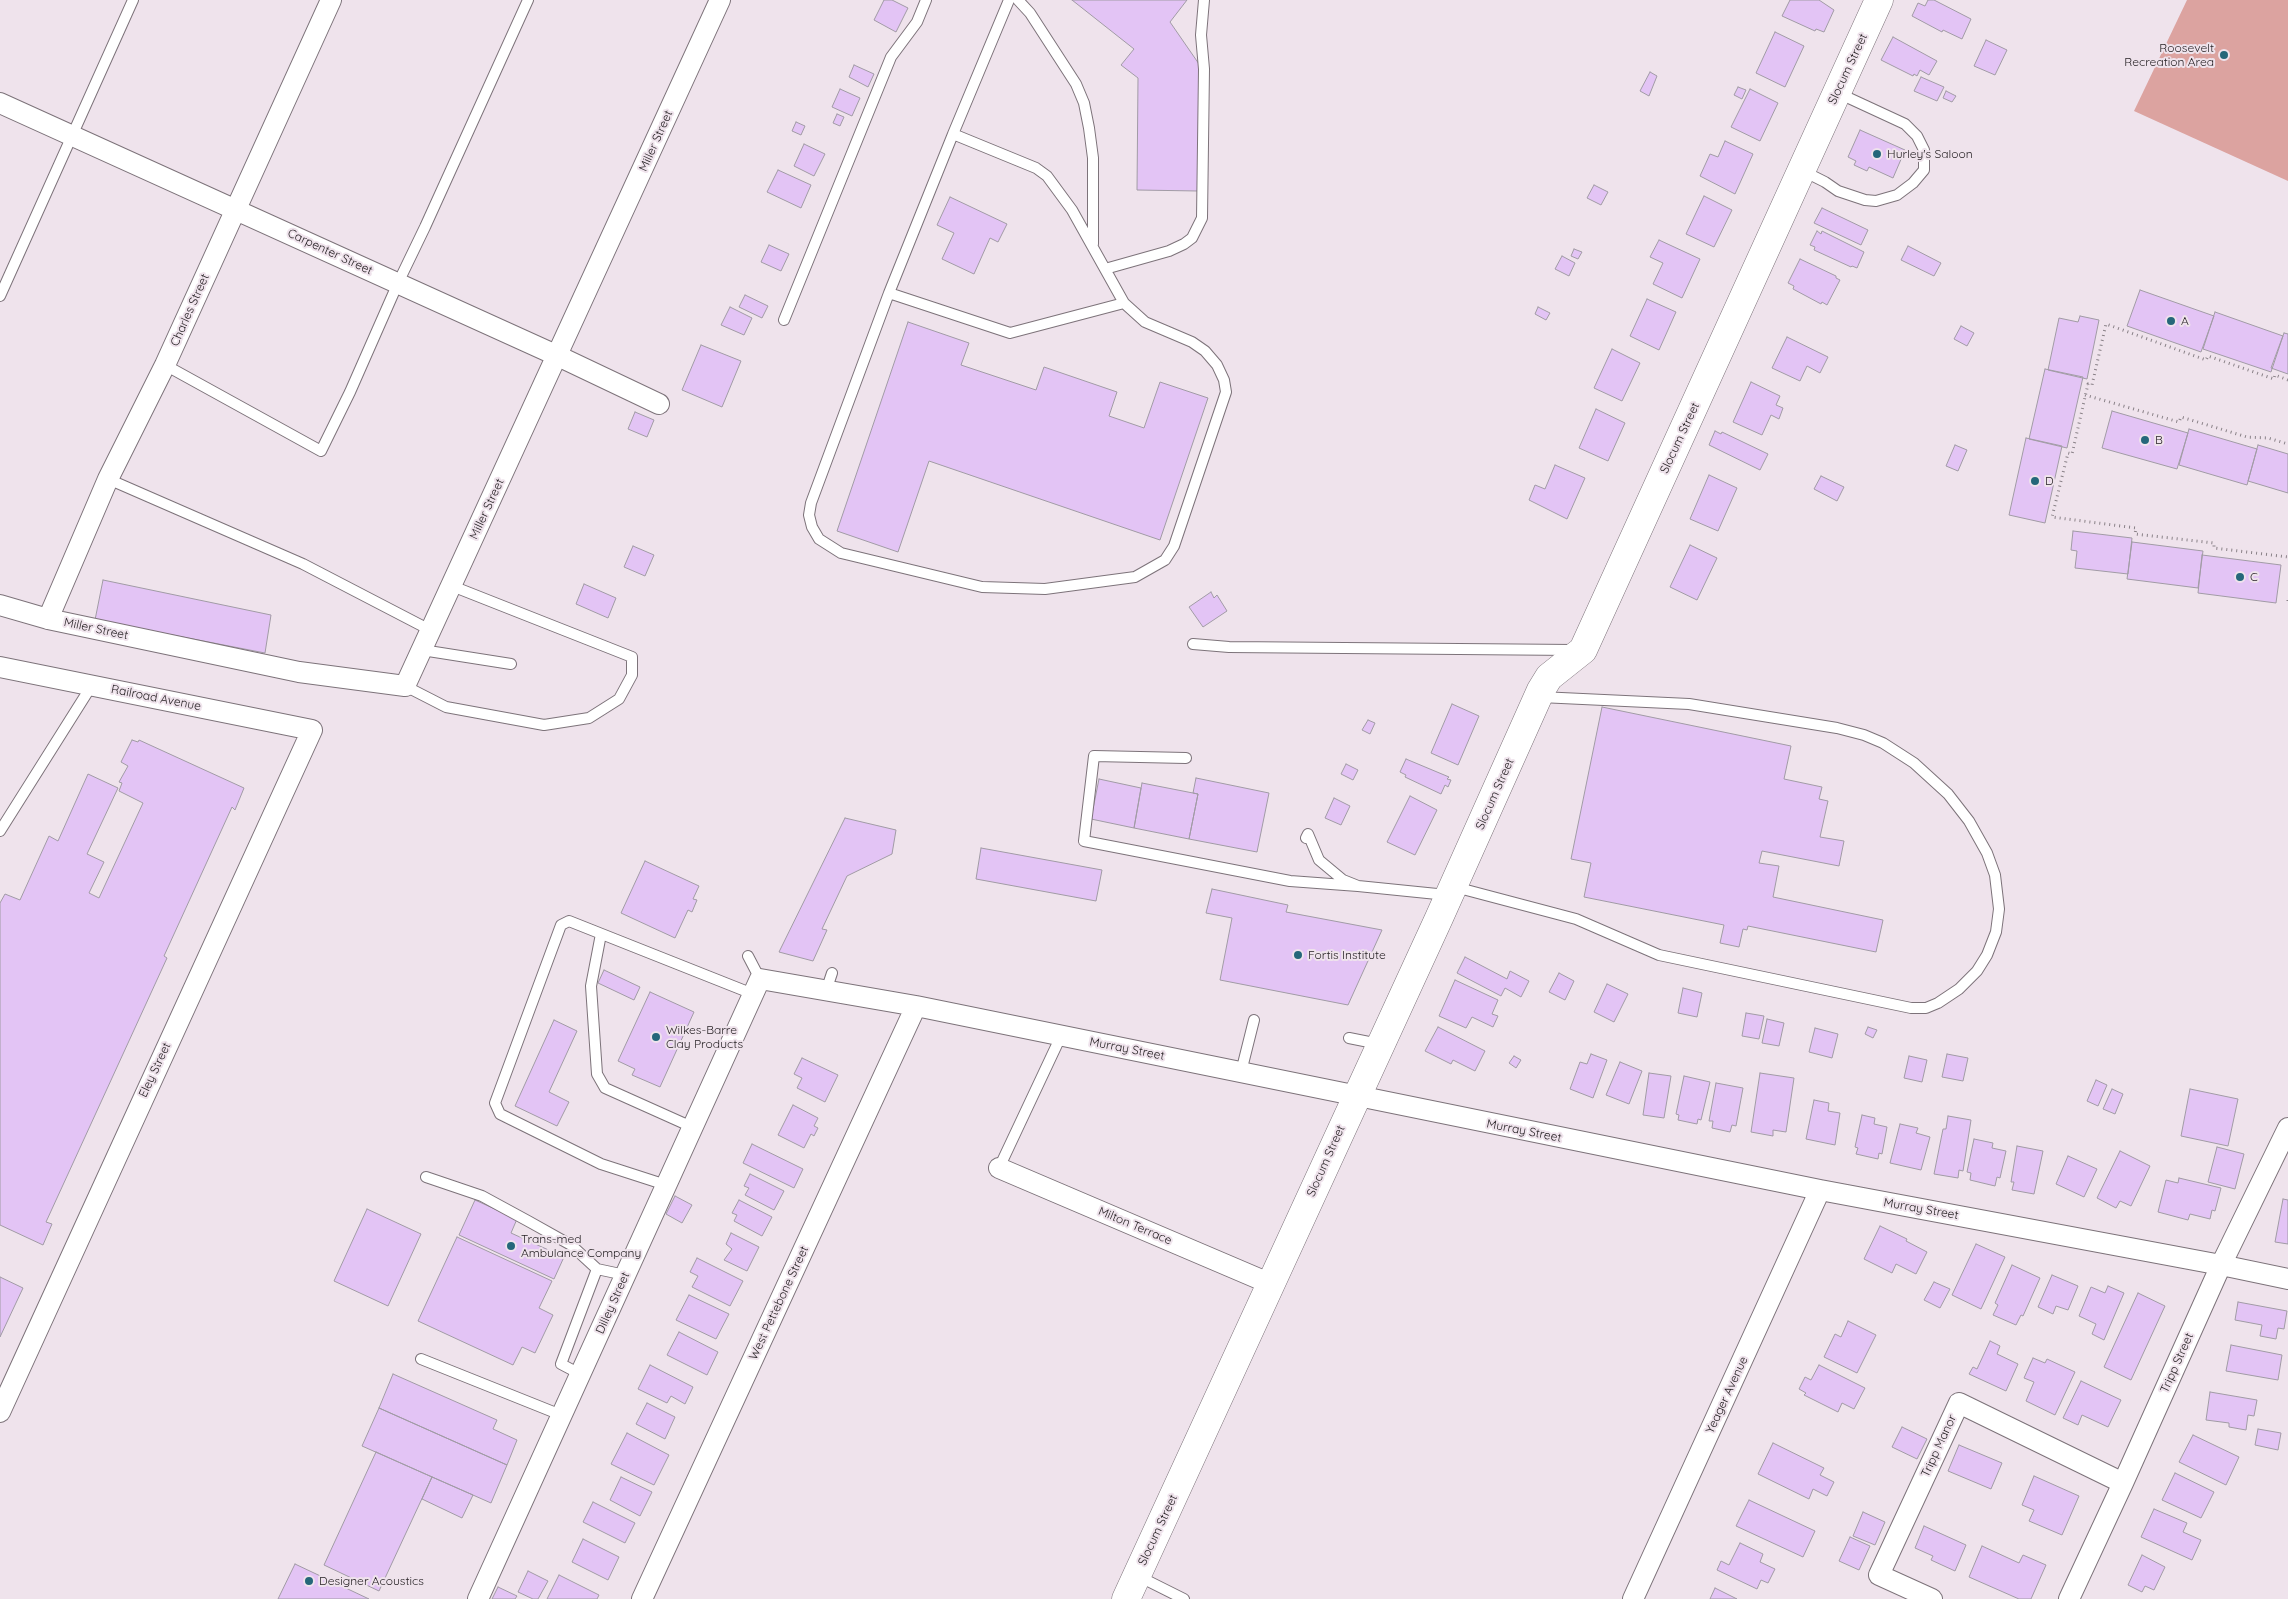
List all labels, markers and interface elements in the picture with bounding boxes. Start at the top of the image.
street label: Slocum Street [1825,31,1871,107]
place label: Roosevelt Recreation Area [2124,41,2214,69]
marker: Roosevelt Recreation Area [2218,49,2230,61]
street label: Miller Street [636,108,676,174]
place label: Hurley's Saloon [1887,147,1973,161]
marker: Hurley's Saloon [1871,148,1883,160]
street label: Carpenter Street [285,226,375,278]
street label: Charles Street [168,272,212,348]
place label: A [2181,314,2189,328]
marker: A [2165,315,2177,327]
street label: Slocum Street [1657,400,1703,476]
place label: B [2155,433,2163,447]
marker: B [2139,434,2151,446]
place label: D [2045,474,2054,488]
marker: D [2029,475,2041,487]
street label: Miller Street [467,476,507,542]
place label: C [2250,570,2258,584]
marker: C [2234,571,2246,583]
street label: Miller Street [63,615,129,643]
street label: Railroad Avenue [110,682,202,714]
street label: Slocum Street [1473,756,1517,832]
place label: Fortis Institute [1308,948,1386,962]
marker: Fortis Institute [1292,949,1304,961]
place label: Wilkes-Barre Clay Products [666,1023,743,1051]
marker: Wilkes-Barre Clay Products [650,1031,662,1043]
street label: Murray Street [1088,1035,1166,1063]
street label: Eley Street [136,1040,174,1100]
street label: Murray Street [1485,1117,1563,1145]
street label: Slocum Street [1304,1123,1348,1199]
street label: Murray Street [1882,1195,1960,1223]
street label: Milton Terrace [1096,1204,1174,1248]
place label: Trans-med Ambulance Company [521,1232,641,1260]
marker: Trans-med Ambulance Company [505,1240,517,1252]
street label: West Pettebone Street [746,1244,812,1362]
street label: Dilley Street [593,1270,633,1336]
street label: Tripp Street [2157,1331,2197,1395]
street label: Yeager Avenue [1703,1354,1751,1436]
street label: Tripp Manor [1918,1412,1960,1480]
street label: Slocum Street [1135,1492,1181,1568]
place label: Designer Acoustics [319,1574,424,1588]
marker: Designer Acoustics [303,1575,315,1587]

